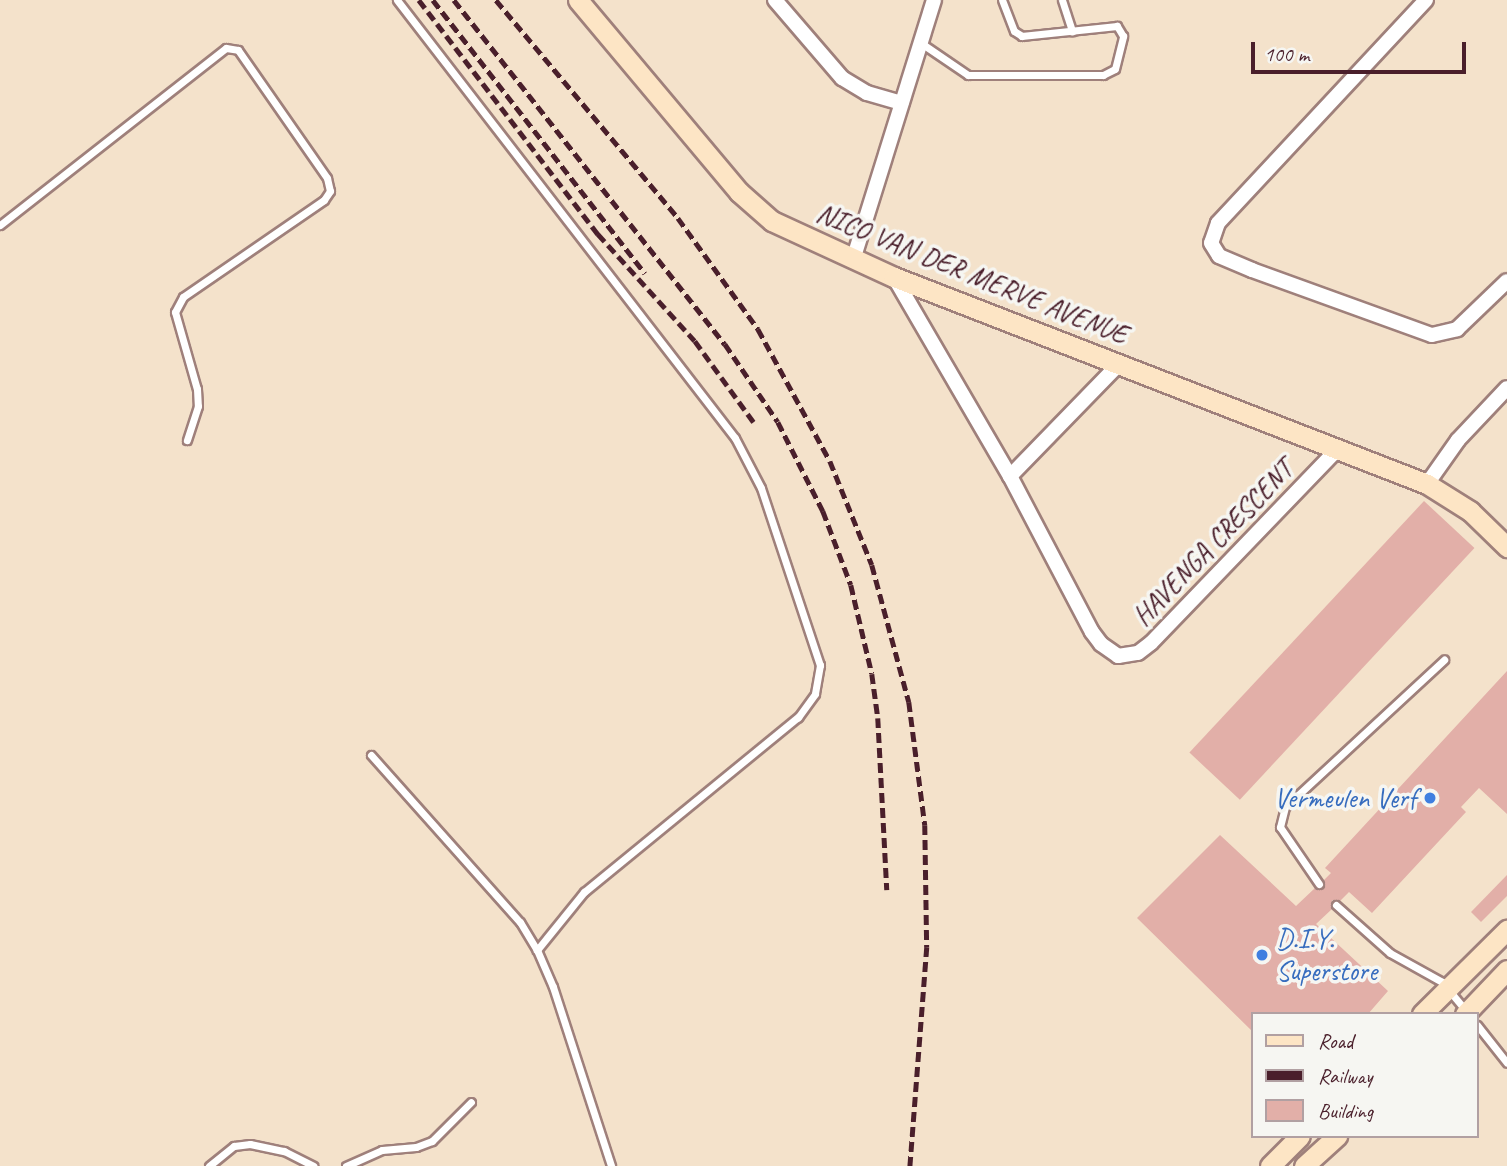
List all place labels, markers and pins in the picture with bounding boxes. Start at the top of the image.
place label: Vermeulen Verf [1274,781,1416,815]
marker: Vermeulen Verf [1422,790,1438,806]
place label: D.I.Y. Superstore [1276,922,1377,988]
marker: D.I.Y. Superstore [1254,947,1270,963]

